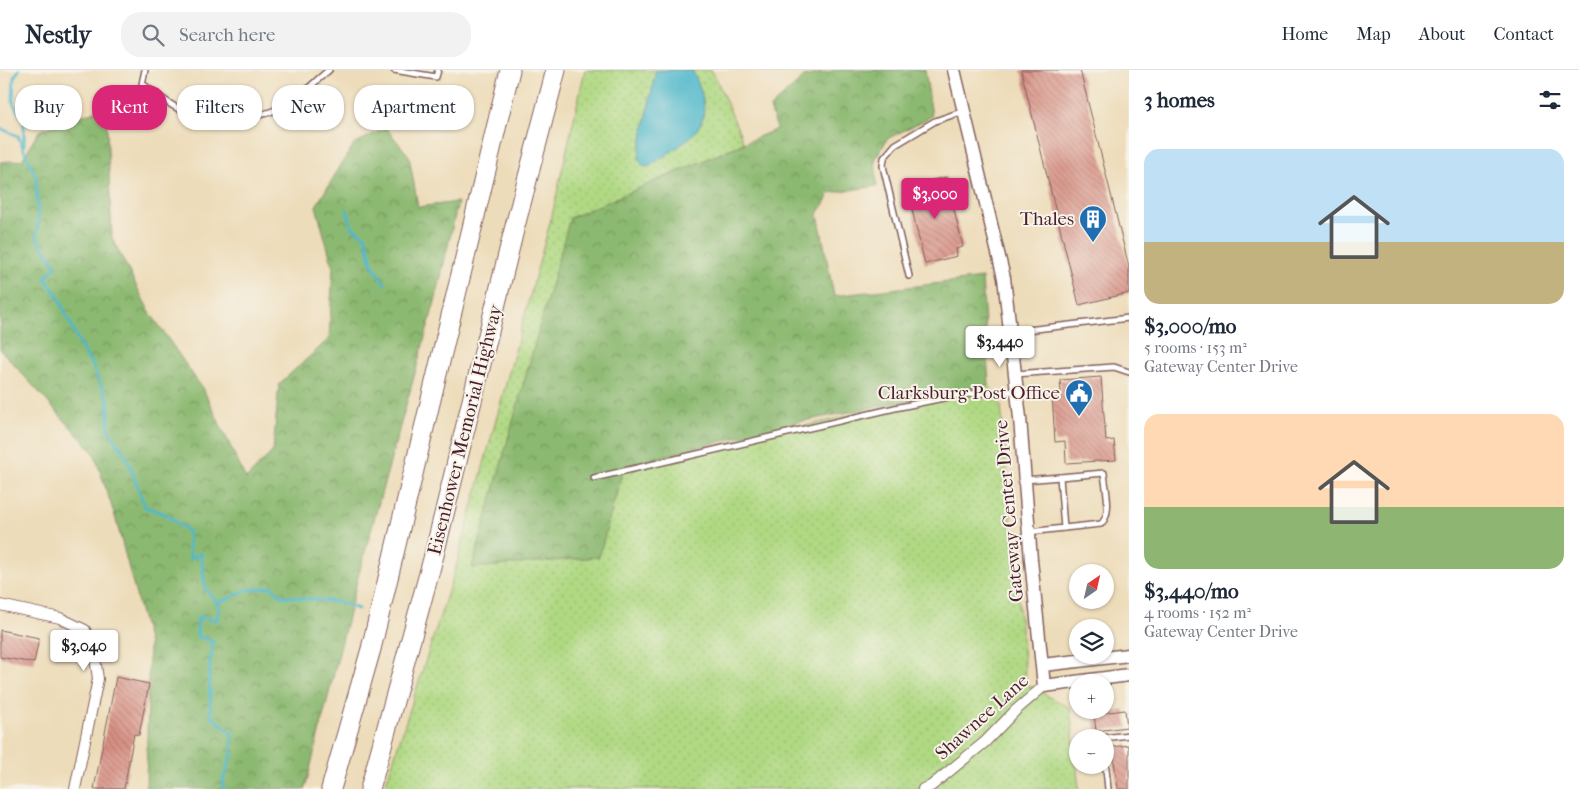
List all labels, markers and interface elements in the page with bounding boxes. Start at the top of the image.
search box [121,12,471,57]
text: Nestly [25,21,91,49]
icon: search [139,21,167,49]
text: Search here [179,24,275,46]
text: Home [1281,24,1328,45]
text: Map [1356,24,1391,45]
text: About [1419,24,1465,45]
text: Contact [1493,24,1554,45]
chip: Buy [15,85,82,130]
chip: Rent [92,85,167,130]
chip: Filters [177,85,262,130]
chip: New [272,85,344,130]
chip: Apartment [354,85,474,130]
icon: filters [1536,86,1564,114]
text: 3 homes [1144,88,1215,112]
pin: $3,000 [894,178,976,220]
icon: home [1309,182,1399,272]
text: $3,000 [912,184,958,203]
building icon: Thales [1078,204,1108,243]
place label: Thales [1020,208,1074,230]
street label: Eisenhower Memorial Highway [423,302,507,557]
text: $3,000/mo [1144,314,1236,338]
pin: $3,440 [959,326,1041,368]
text: $3,440 [977,332,1023,351]
text: 5 rooms · 153 m² [1144,338,1247,357]
text: Gateway Center Drive [1144,357,1298,376]
public building icon: Clarksburg Post Office [1064,378,1094,417]
place label: Clarksburg Post Office [878,382,1060,404]
street label: Gateway Center Drive [990,419,1028,603]
icon: home [1309,447,1399,537]
north arrow [1069,564,1114,609]
map controls [1069,564,1114,774]
text: $3,440/mo [1144,579,1239,603]
text: 4 rooms · 152 m² [1144,603,1251,622]
button: layers [1069,619,1114,664]
text: Gateway Center Drive [1144,622,1298,641]
pin: $3,040 [43,630,125,672]
text: $3,040 [61,636,107,655]
street label: Shawnee Lane [931,670,1033,764]
button: + [1069,674,1114,719]
button: − [1069,729,1114,774]

